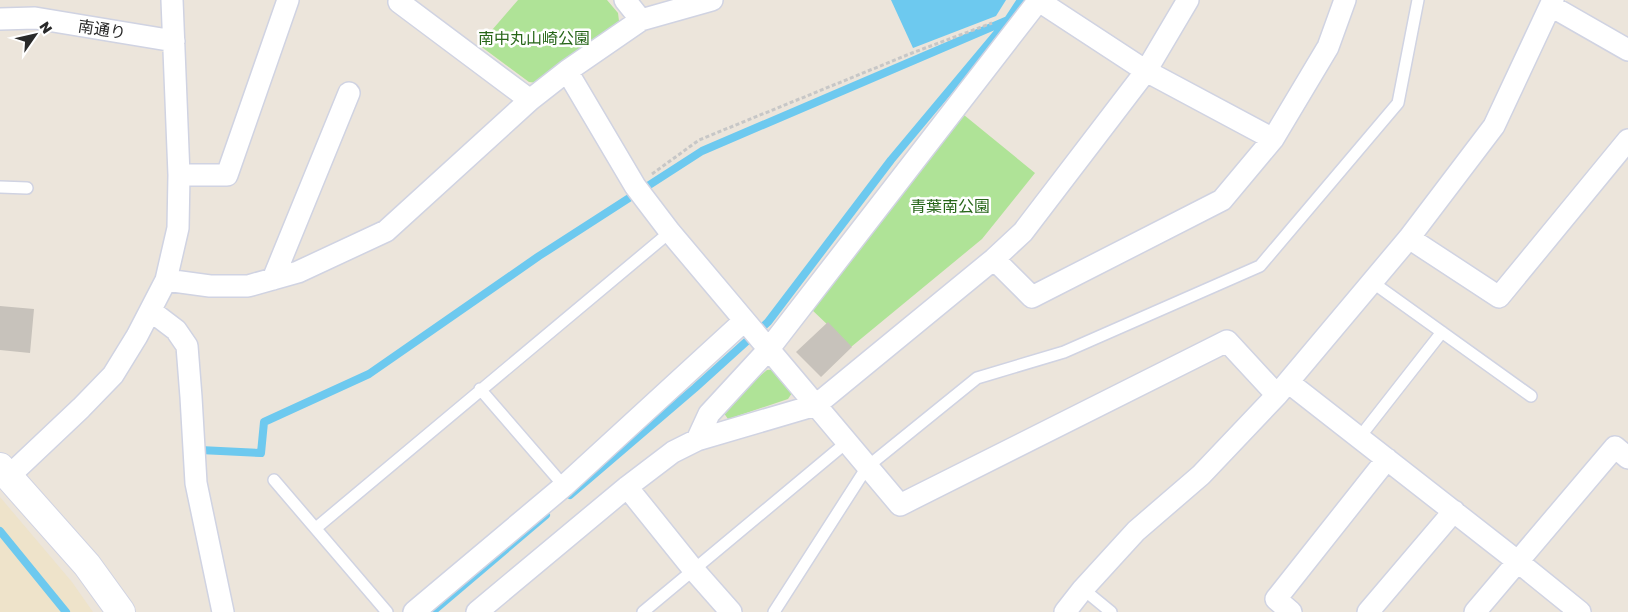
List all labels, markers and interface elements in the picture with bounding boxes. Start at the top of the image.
north arrow [10,10,60,60]
street label: 南通り [77,15,127,43]
text: N [36,18,56,37]
park label: 南中丸山崎公園 [478,28,590,48]
park label: 青葉南公園 [910,196,990,216]

